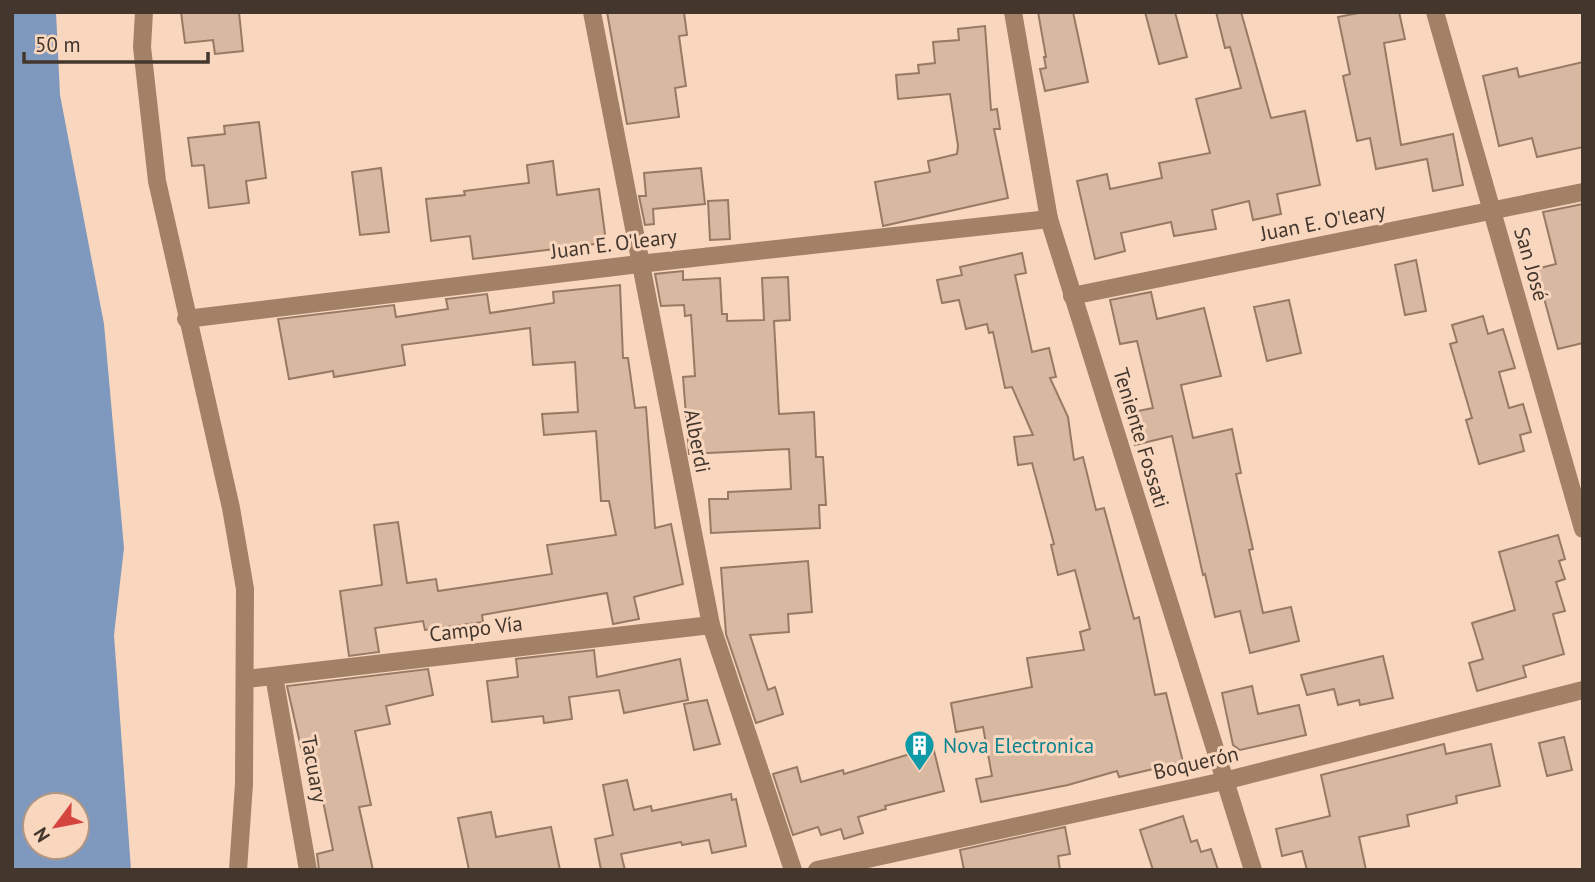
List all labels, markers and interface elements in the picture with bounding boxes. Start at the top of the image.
scale bar [24,21,208,65]
text: 50 m [35,31,81,58]
street label: Juan E. O'leary [1257,196,1388,247]
street label: Juan E. O'leary [548,222,679,265]
street label: San José [1508,224,1555,304]
street label: Teniente Fossati [1107,365,1176,511]
street label: Alberdi [678,407,717,475]
street label: Campo Vía [428,609,524,648]
building icon: Nova Electronica [903,729,937,773]
place label: Nova Electronica [943,732,1094,759]
street label: Tacuary [295,733,334,805]
street label: Boquerón [1151,740,1241,785]
north arrow [21,791,91,861]
text: N [28,823,55,847]

